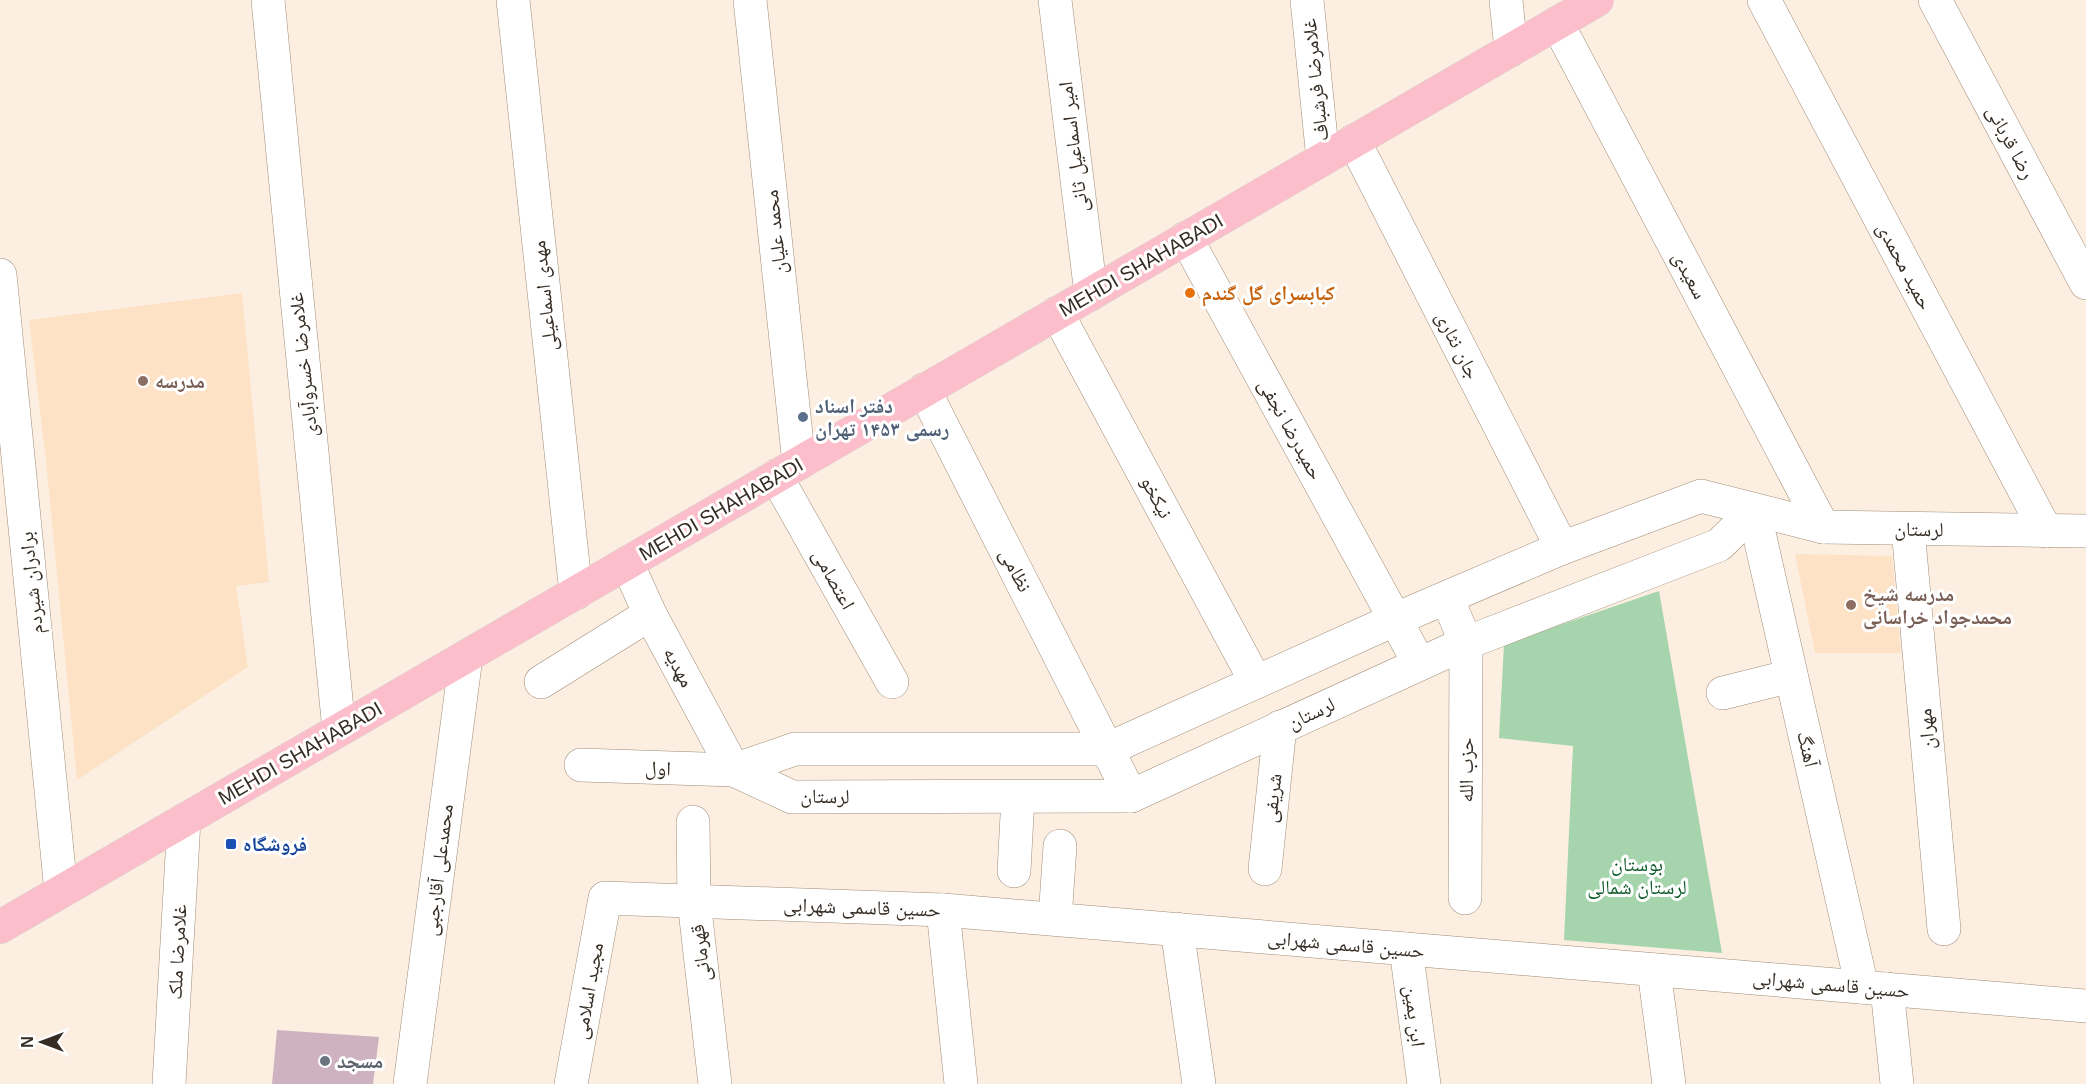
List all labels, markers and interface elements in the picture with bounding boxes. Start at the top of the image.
street label: غلامرضا فرشباف [1298,17,1333,142]
street label: امیر اسماعیل ثانی [1054,80,1093,214]
street label: رضا قربانی [1982,101,2040,183]
street label: محمد علیان [760,189,791,275]
street label: MEHDI SHAHABADI [1055,209,1227,321]
street label: حمید محمدی [1872,219,1937,314]
street label: مهدی اسماعیلی [527,239,562,353]
street label: سعیدی [1668,248,1712,303]
place label: کبابسرای گل گندم [1202,282,1335,307]
marker: کبابسرای گل گندم [1183,286,1197,300]
street label: غلامرضا خسروآبادی [284,292,323,438]
street label: جان نثاری [1431,308,1484,383]
place label: مدرسه [155,370,205,392]
marker: مدرسه [136,374,150,388]
street label: حمیدرضا نجفی [1253,375,1328,484]
place label: دفتر اسناد رسمی ۱۴۵۳ تهران [815,395,949,442]
marker: دفتر اسناد رسمی ۱۴۵۳ تهران [796,410,810,424]
street label: MEHDI SHAHABADI [635,453,807,565]
street label: نیکخو [1137,472,1177,522]
street label: لرستان [1894,518,1944,541]
street label: برادران شیردم [15,530,50,635]
street label: اعتصامی [808,545,860,613]
street label: نظامی [995,545,1036,596]
place label: مدرسه شیخ محمدجواد خراسانی [1863,583,2012,630]
marker: مدرسه شیخ محمدجواد خراسانی [1844,598,1858,612]
street label: مهدیه [659,643,699,691]
street label: لرستان [1284,693,1338,734]
street label: MEHDI SHAHABADI [214,697,386,809]
street label: مهران [1913,707,1940,751]
street label: آهنگ [1793,729,1823,770]
street label: حزب الله [1455,737,1478,802]
street label: اول [645,757,671,780]
street label: شریفی [1258,772,1287,824]
street label: لرستان [800,785,850,808]
street label: محمدعلی آقارجبی [419,803,458,937]
place label: فروشگاه [243,833,307,856]
marker: فروشگاه [224,837,238,851]
park label: بوستان لرستان شمالی [1587,853,1687,899]
street label: حسین قاسمی شهرابی [783,893,941,922]
street label: غلامرضا ملک [164,904,190,1000]
street label: قهرمانی [686,923,715,983]
street label: حسین قاسمی شهرابی [1267,926,1426,963]
street label: مجید اسلامی [569,941,608,1041]
street label: حسین قاسمی شهرابی [1752,966,1911,1003]
street label: ابن یمین [1399,984,1430,1048]
north arrow [12,1012,72,1072]
text: N [19,1036,36,1048]
place label: مسجد [337,1050,383,1072]
marker: مسجد [318,1054,332,1068]

